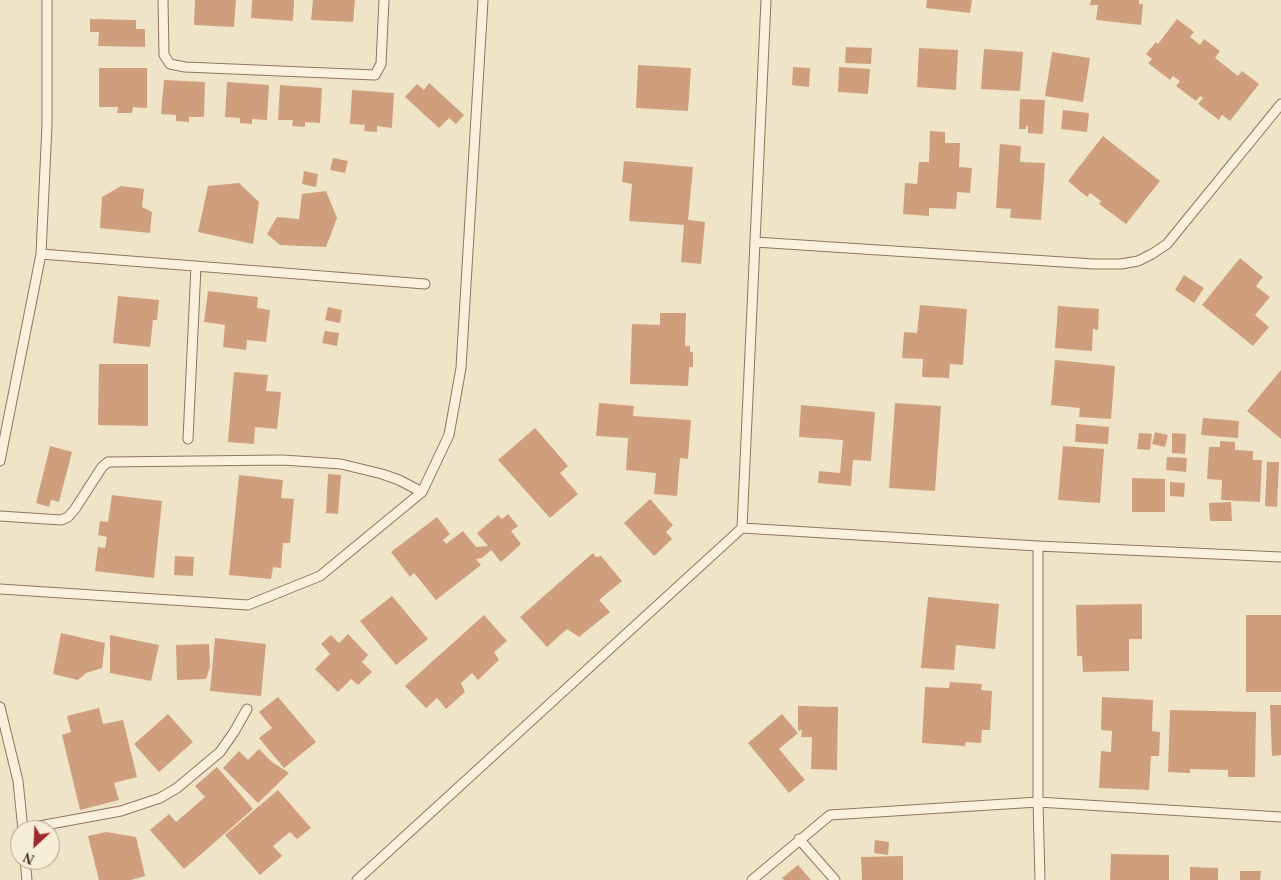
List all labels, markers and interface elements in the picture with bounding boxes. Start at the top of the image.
north arrow [10,820,60,870]
text: N [21,849,37,867]

